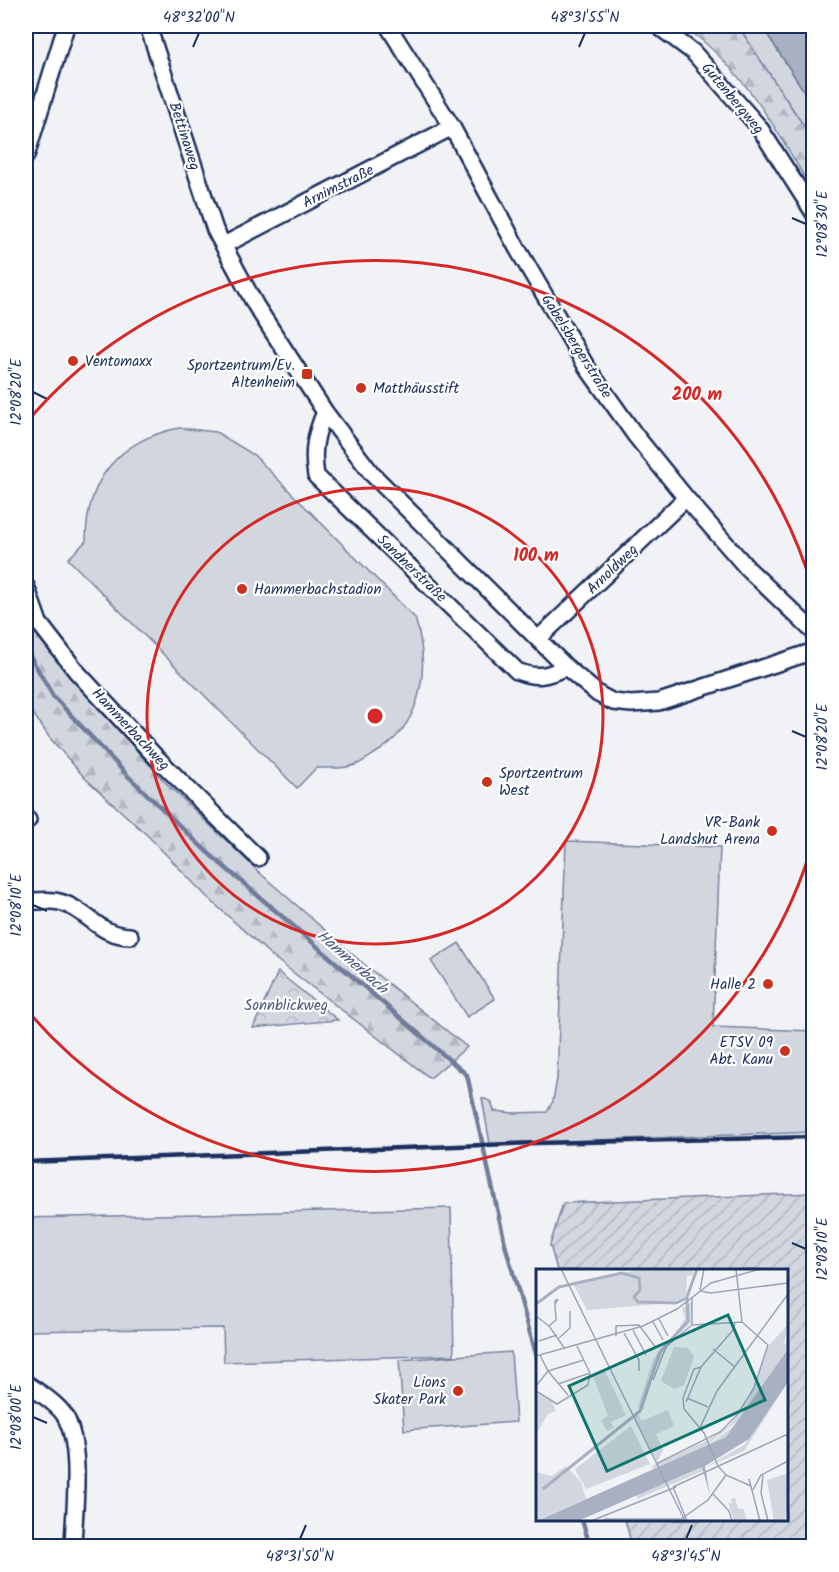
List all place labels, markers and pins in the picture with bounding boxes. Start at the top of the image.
place label: Ventomaxx [85,350,153,374]
marker: Ventomaxx [66,354,80,368]
place label: Sportzentrum/Ev. Altenheim [187,354,295,395]
marker: Sportzentrum/Ev. Altenheim [300,367,314,381]
place label: Matthäusstift [373,377,460,401]
marker: Matthäusstift [354,381,368,395]
place label: Hammerbachstadion [254,578,381,602]
marker: Hammerbachstadion [235,582,249,596]
centre of rings [365,706,385,726]
place label: Sportzentrum West [499,762,583,803]
marker: Sportzentrum West [480,775,494,789]
place label: VR-Bank Landshut Arena [660,811,761,852]
marker: VR-Bank Landshut Arena [765,824,779,838]
place label: Halle 2 [710,973,756,997]
marker: Halle 2 [761,977,775,991]
place label: ETSV 09 Abt. Kanu [710,1031,774,1072]
marker: ETSV 09 Abt. Kanu [778,1044,792,1058]
place label: Lions Skater Park [373,1371,447,1412]
marker: Lions Skater Park [451,1384,465,1398]

